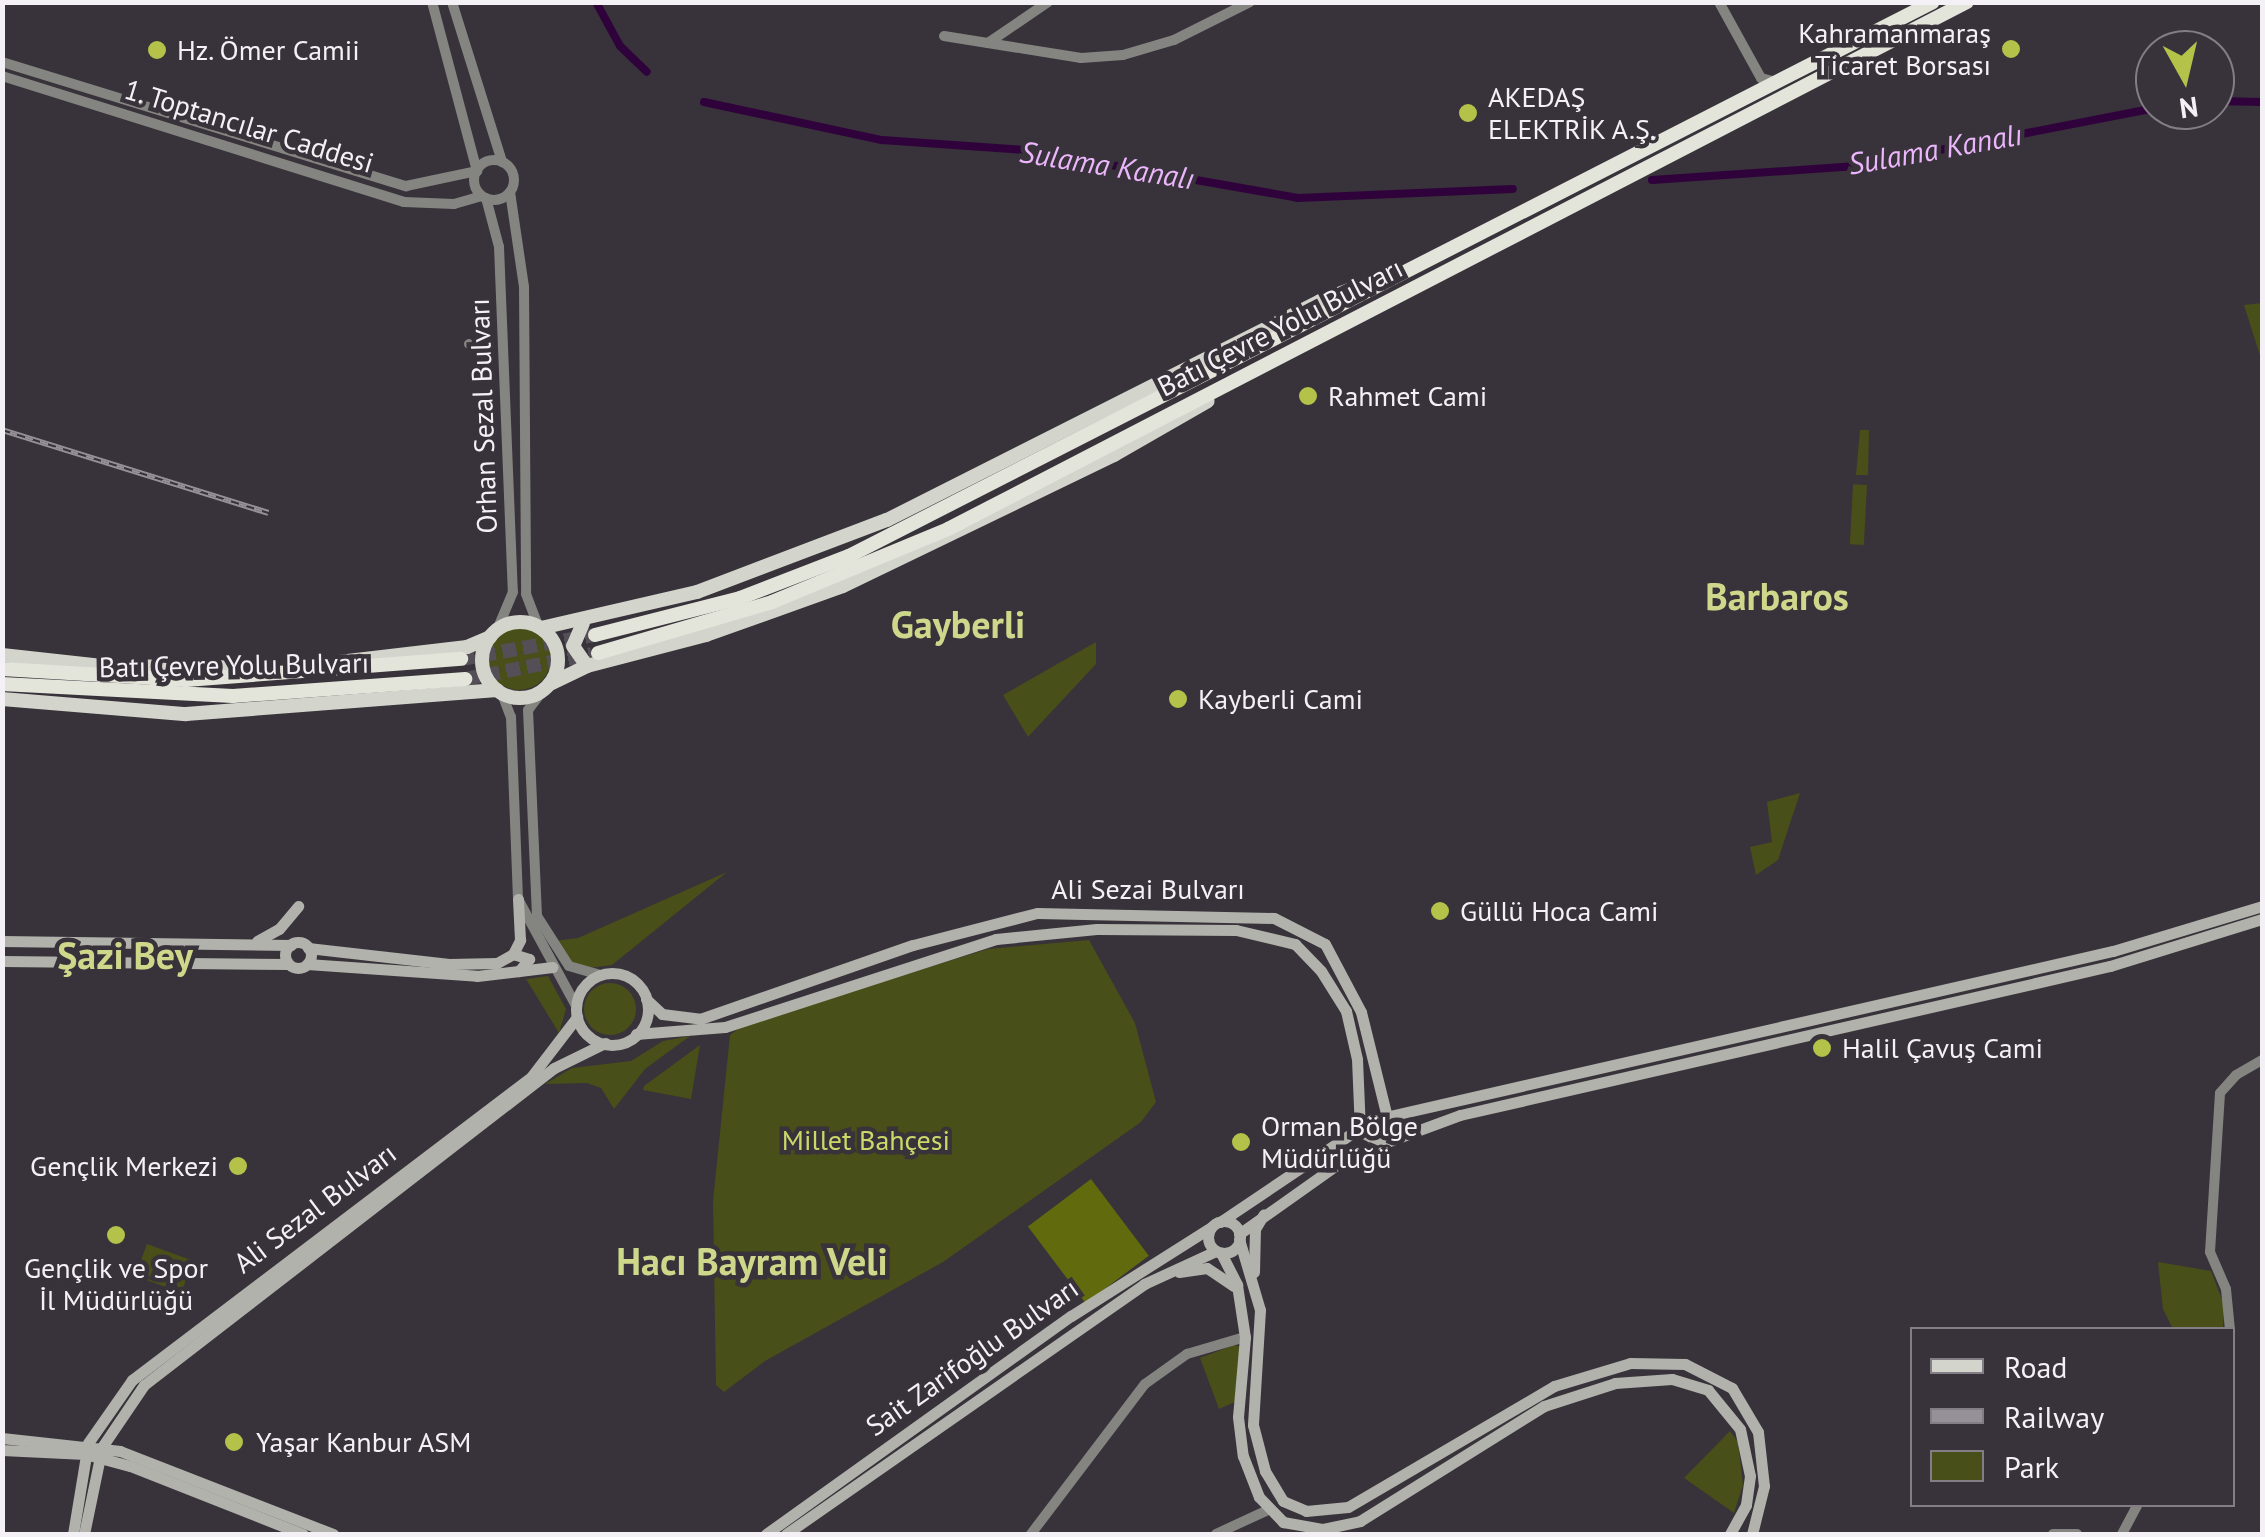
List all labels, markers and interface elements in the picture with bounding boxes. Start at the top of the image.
place label: Kahramanmaraş Ticaret Borsası [1798,16,1991,82]
north arrow [2135,30,2235,130]
place label: Hz. Ömer Camii [177,33,362,67]
marker: Kahramanmaraş Ticaret Borsası [2000,38,2022,60]
marker: Hz. Ömer Camii [146,39,168,61]
street label: 1. Toptancılar Caddesi [119,72,379,180]
place label: AKEDAŞ ELEKTRİK A.Ş. [1488,80,1658,146]
text: N [2177,89,2201,128]
marker: AKEDAŞ ELEKTRİK A.Ş. [1457,102,1479,124]
water label: Sulama Kanalı [1845,116,2025,182]
water label: Sulama Kanalı [1017,133,1197,197]
street label: Batı Çevre Yolu Bulvarı [1152,250,1408,404]
street label: Orhan Sezal Bulvarı [462,298,504,534]
place label: Rahmet Cami [1328,379,1487,413]
marker: Rahmet Cami [1297,385,1319,407]
district label: Barbaros [1705,573,1849,619]
district label: Gayberli [891,601,1025,647]
street label: Batı Çevre Yolu Bulvarı [98,646,370,684]
place label: Kayberli Cami [1198,682,1363,716]
marker: Kayberli Cami [1167,688,1189,710]
street label: Ali Sezai Bulvarı [1051,872,1245,906]
place label: Güllü Hoca Cami [1460,894,1659,928]
marker: Güllü Hoca Cami [1429,900,1451,922]
district label: Şazi Bey [57,932,193,978]
place label: Halil Çavuş Cami [1842,1031,2043,1065]
marker: Halil Çavuş Cami [1811,1037,1833,1059]
place label: Orman Bölge Müdürlüğü [1261,1109,1418,1175]
park label: Millet Bahçesi [782,1123,950,1157]
marker: Orman Bölge Müdürlüğü [1230,1131,1252,1153]
street label: Ali Sezal Bulvarı [227,1136,403,1280]
place label: Gençlik Merkezi [29,1149,218,1183]
marker: Gençlik Merkezi [227,1155,249,1177]
marker: Gençlik ve Spor İl Müdürlüğü [105,1224,127,1246]
district label: Hacı Bayram Veli [616,1238,888,1284]
place label: Gençlik ve Spor İl Müdürlüğü [23,1251,209,1317]
street label: Sait Zarifoğlu Bulvarı [859,1271,1085,1443]
legend [1910,1327,2235,1507]
text: Road [2004,1347,2068,1386]
text: Railway [2004,1397,2104,1436]
place label: Yaşar Kanbur ASM [256,1425,472,1459]
marker: Yaşar Kanbur ASM [221,1429,247,1455]
text: Park [2004,1447,2059,1486]

